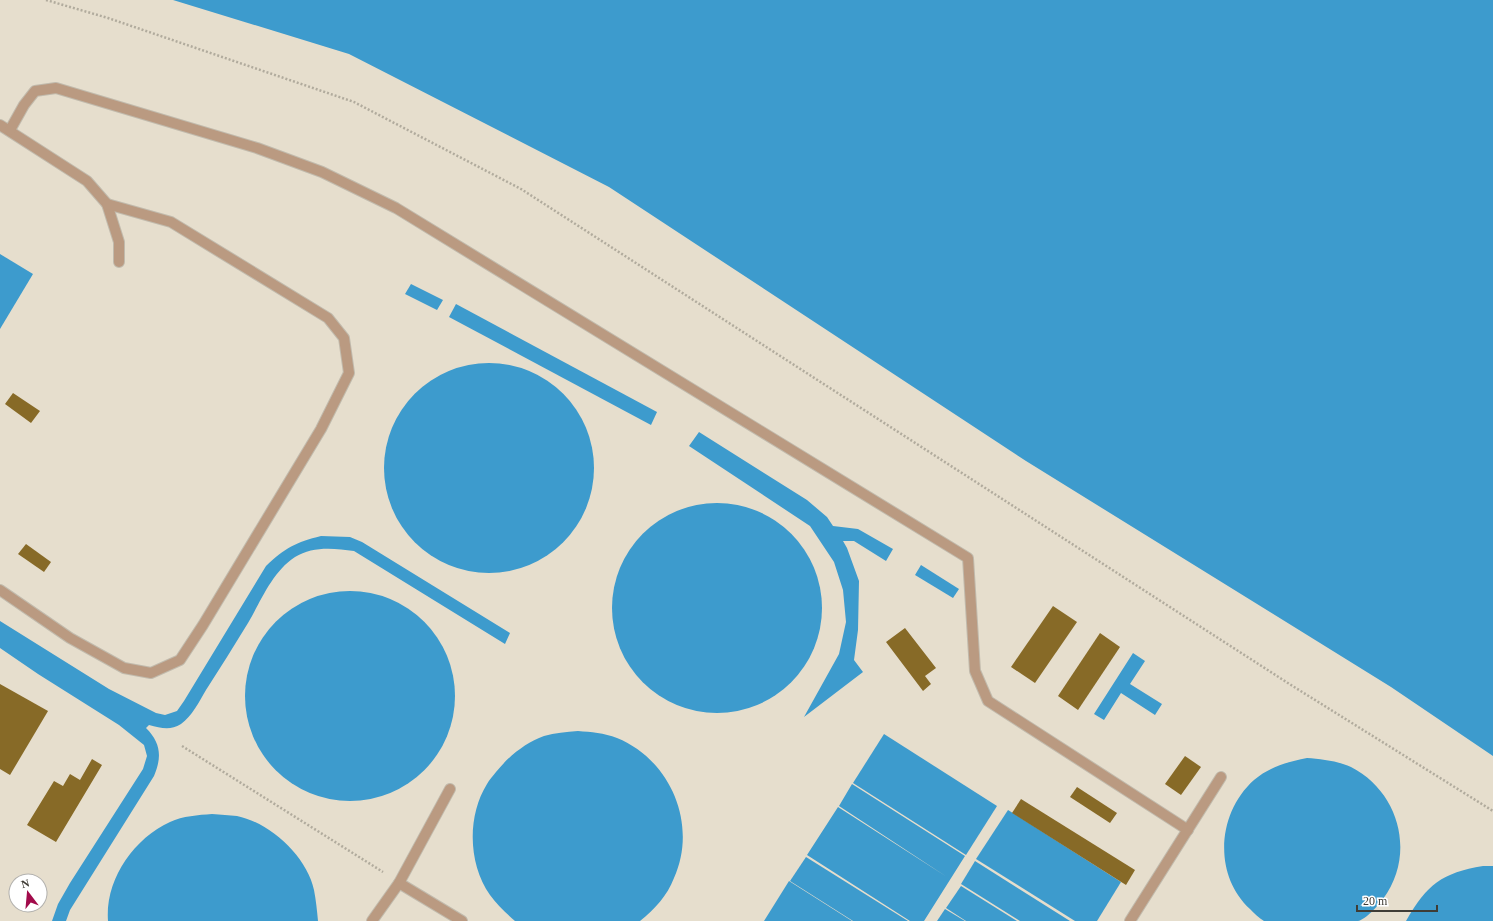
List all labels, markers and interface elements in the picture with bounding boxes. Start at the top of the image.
north arrow [8,873,48,913]
text: N [20,877,31,890]
scale bar [1357,887,1437,913]
text: 20 m [1363,894,1388,908]

